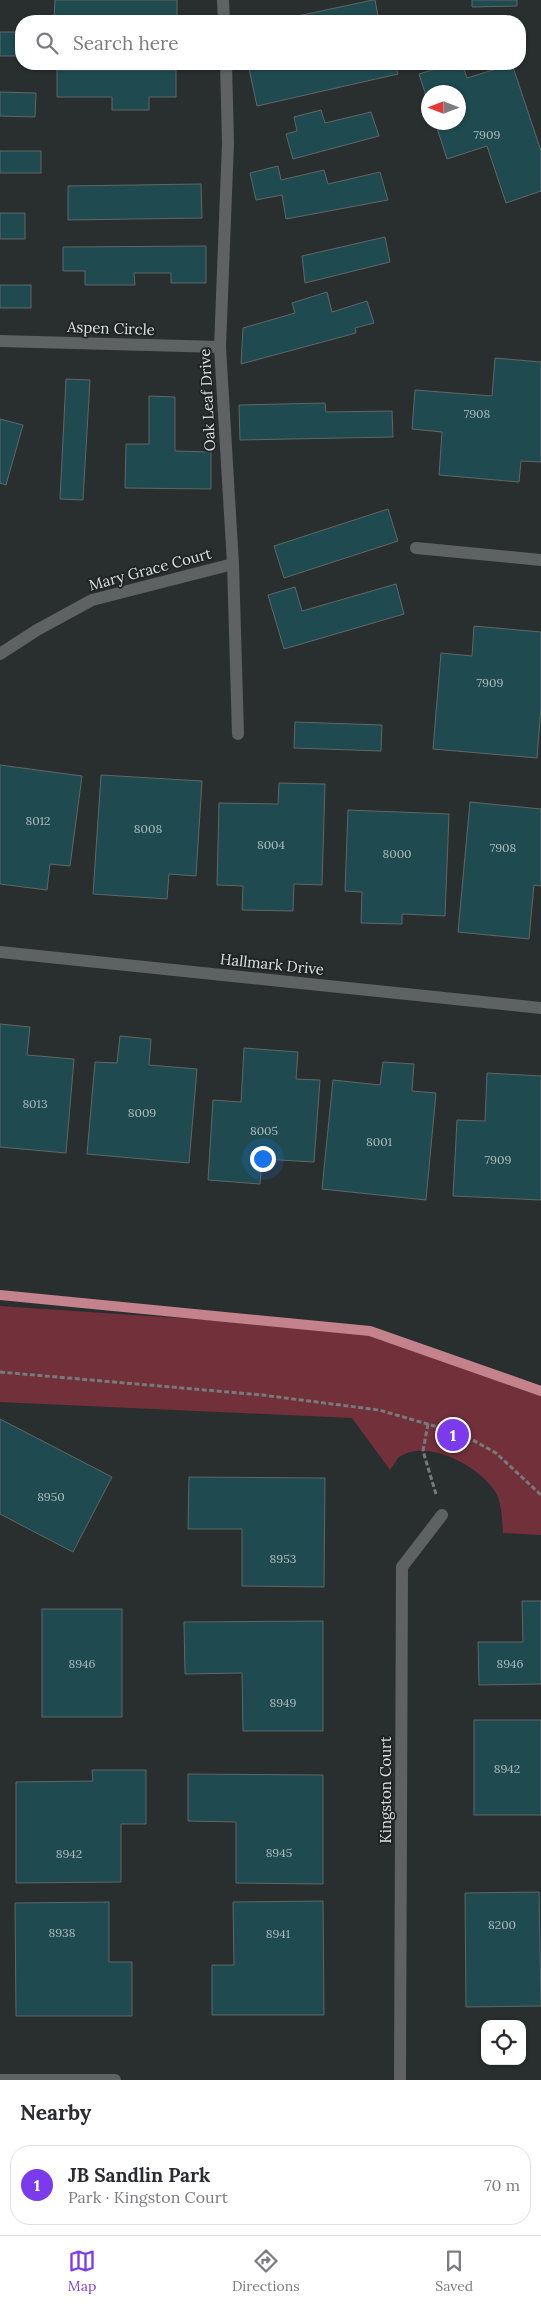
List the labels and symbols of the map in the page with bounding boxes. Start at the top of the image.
north arrow [421,85,466,130]
house number: 7909 [474,127,500,142]
street label: Aspen Circle [66,317,155,339]
street label: Oak Leaf Drive [195,348,219,452]
house number: 7908 [464,406,491,421]
street label: Mary Grace Court [87,543,214,595]
house number: 7909 [477,675,503,690]
house number: 8012 [25,813,51,828]
house number: 8008 [134,821,162,836]
house number: 8004 [257,837,286,852]
house number: 7908 [490,840,517,855]
house number: 8000 [382,846,412,861]
street label: Hallmark Drive [219,949,325,979]
house number: 8013 [22,1096,48,1111]
house number: 8009 [128,1105,156,1120]
house number: 8005 [250,1123,278,1138]
house number: 8001 [366,1134,392,1149]
your location [250,1146,276,1172]
house number: 7909 [485,1152,511,1167]
pin: 1 [437,1416,469,1454]
house number: 8950 [37,1489,65,1504]
house number: 8953 [270,1551,297,1566]
house number: 8946 [68,1656,96,1671]
house number: 8946 [496,1656,524,1671]
house number: 8949 [269,1695,297,1710]
street label: Kingston Court [376,1736,395,1844]
house number: 8942 [494,1761,520,1776]
house number: 8945 [266,1845,292,1860]
house number: 8942 [56,1846,82,1861]
house number: 8200 [488,1917,516,1932]
house number: 8938 [48,1925,76,1940]
house number: 8941 [266,1926,290,1941]

